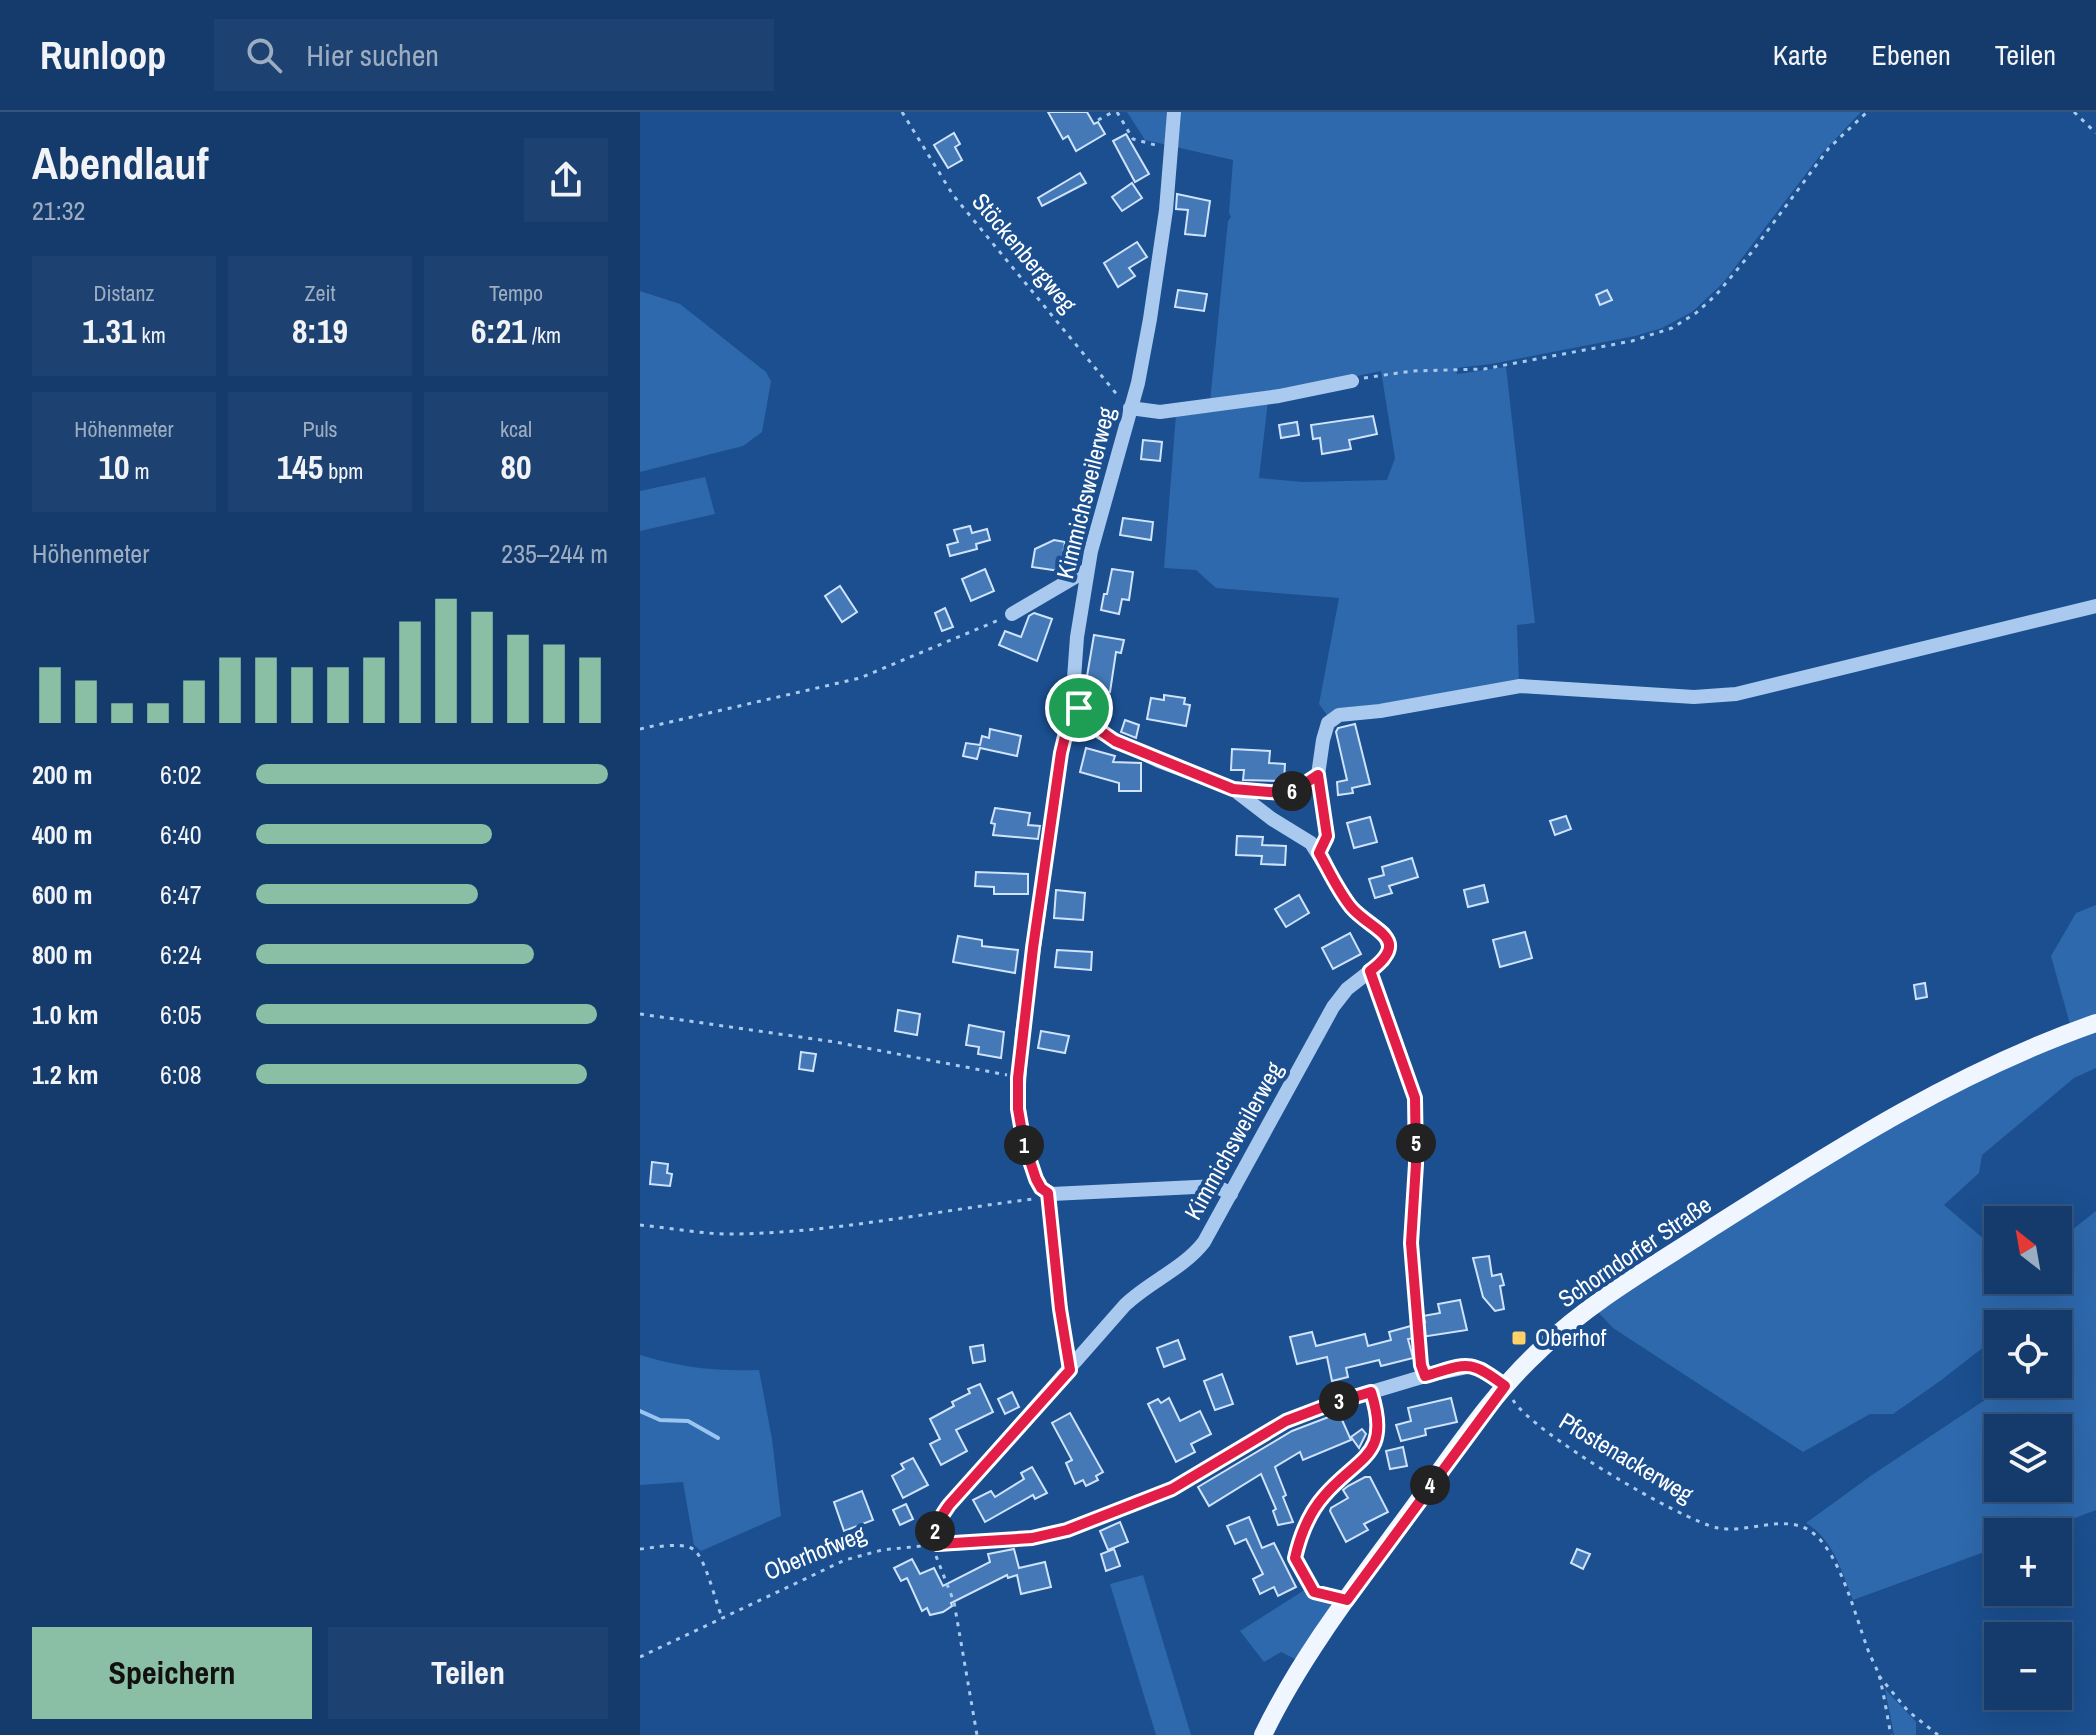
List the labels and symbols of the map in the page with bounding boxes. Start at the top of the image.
street label: Stöckenbergweg [965,186,1084,319]
street label: Kimmichsweilerweg [1048,403,1122,582]
pin [1045,674,1113,742]
pin: 6 [1272,771,1312,811]
street label: Kimmichsweilerweg [1176,1056,1290,1225]
pin: 5 [1396,1123,1436,1163]
pin: 1 [1004,1125,1044,1165]
street label: Schorndorfer Straße [1552,1188,1717,1314]
north arrow [1984,1206,2072,1294]
place label: Oberhof [1535,1321,1607,1353]
marker: Oberhof [1510,1329,1528,1347]
pin: 3 [1319,1381,1359,1421]
street label: Pfostenackerweg [1554,1405,1699,1510]
pin: 4 [1410,1465,1450,1505]
pin: 2 [915,1511,955,1551]
street label: Oberhofweg [759,1517,870,1587]

